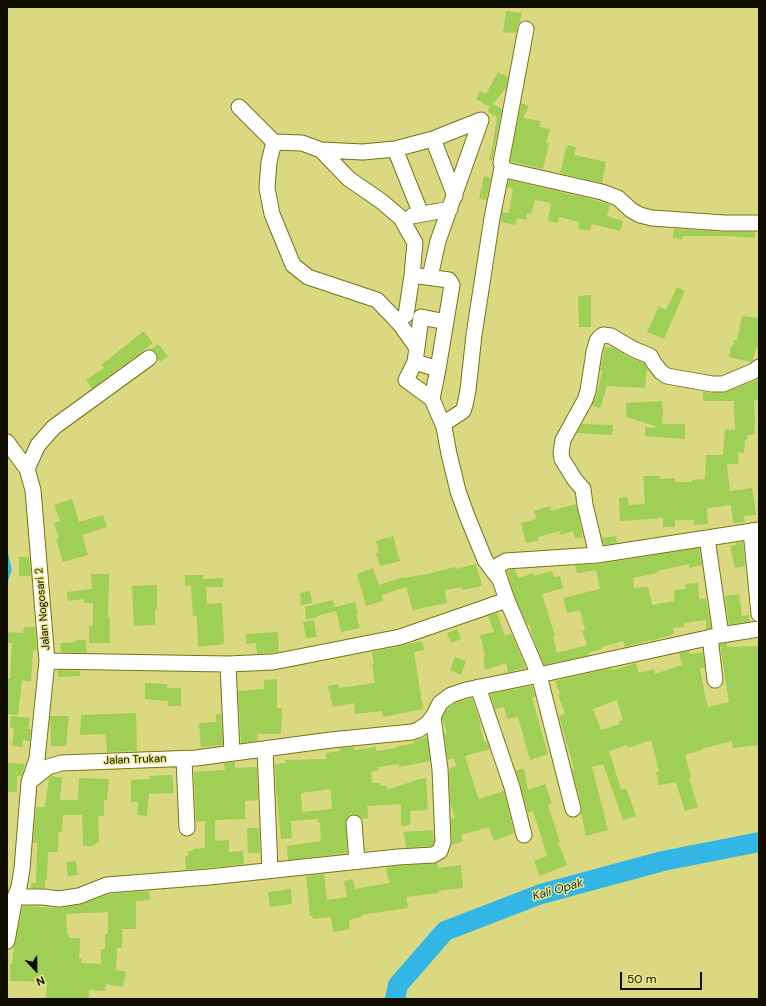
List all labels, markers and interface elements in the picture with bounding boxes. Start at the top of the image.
street label: Jalan Nogosari 2 [33,567,53,651]
street label: Jalan Trukan [103,752,167,768]
water label: Kali Opak [531,876,585,904]
north arrow [16,950,56,990]
scale bar [622,964,704,990]
text: 50 m [627,971,656,987]
text: N [34,973,47,989]

